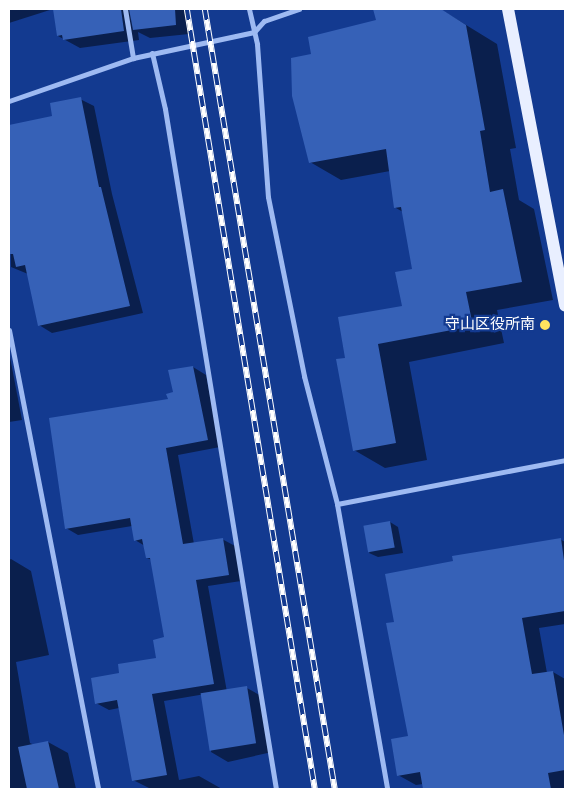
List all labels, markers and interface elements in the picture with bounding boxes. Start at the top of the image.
place label: 守山区役所南 [445,316,535,334]
marker: 守山区役所南 [539,319,551,331]

